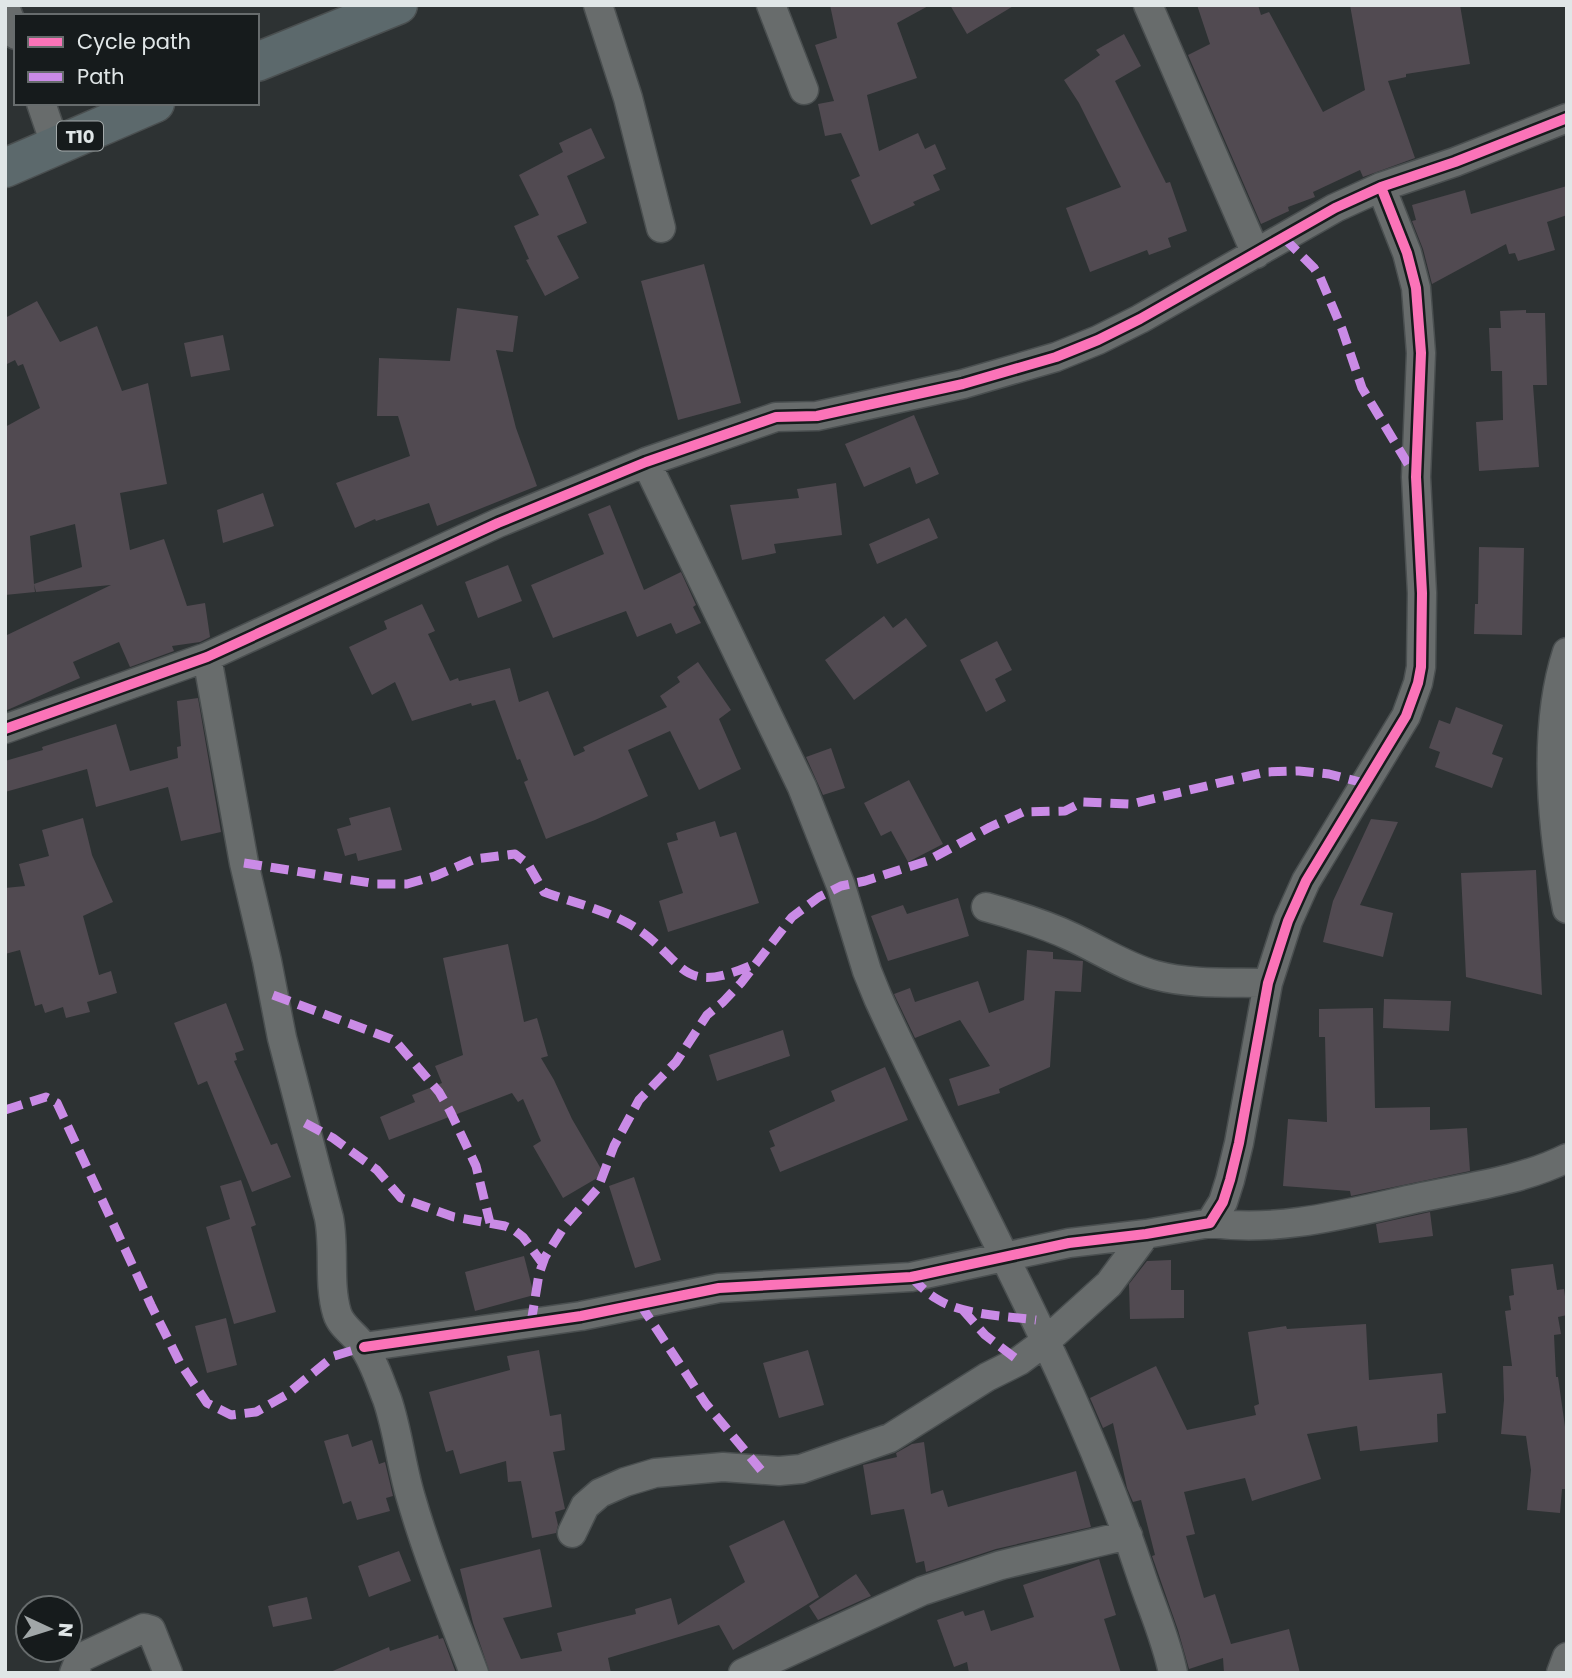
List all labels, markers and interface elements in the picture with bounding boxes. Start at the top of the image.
legend [14,14,259,105]
text: Cycle path [77,27,191,56]
text: Path [77,62,124,91]
road number: T10 [57,121,103,150]
north arrow [14,1594,84,1664]
text: N [51,1622,79,1638]

